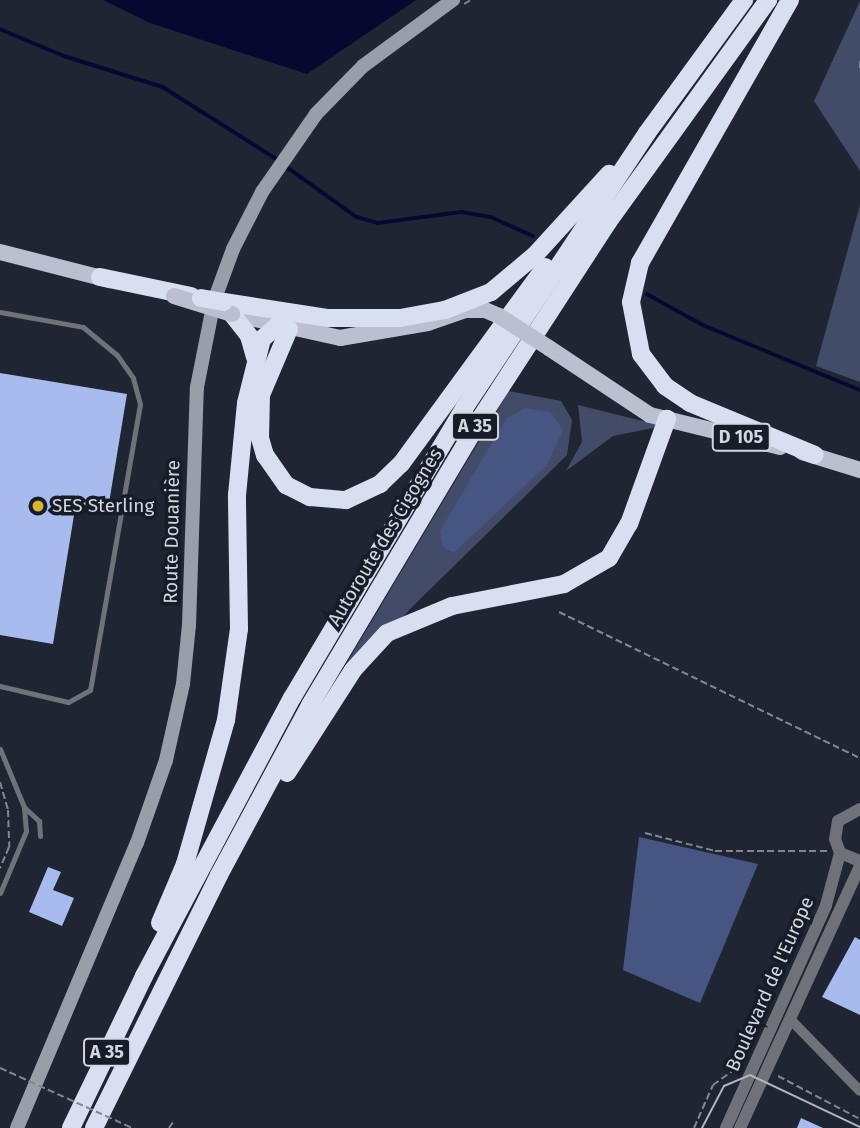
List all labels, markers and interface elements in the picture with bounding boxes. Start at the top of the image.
road number: A 35 [450,412,500,440]
road number: D 105 [711,422,771,452]
street label: Autoroute des Cigognes [323,444,447,630]
street label: Route Douanière [159,460,185,604]
place label: SES Sterling [52,495,154,517]
marker: SES Sterling [30,498,46,514]
street label: Boulevard de l'Europe [721,893,819,1075]
road number: A 35 [82,1037,132,1066]

